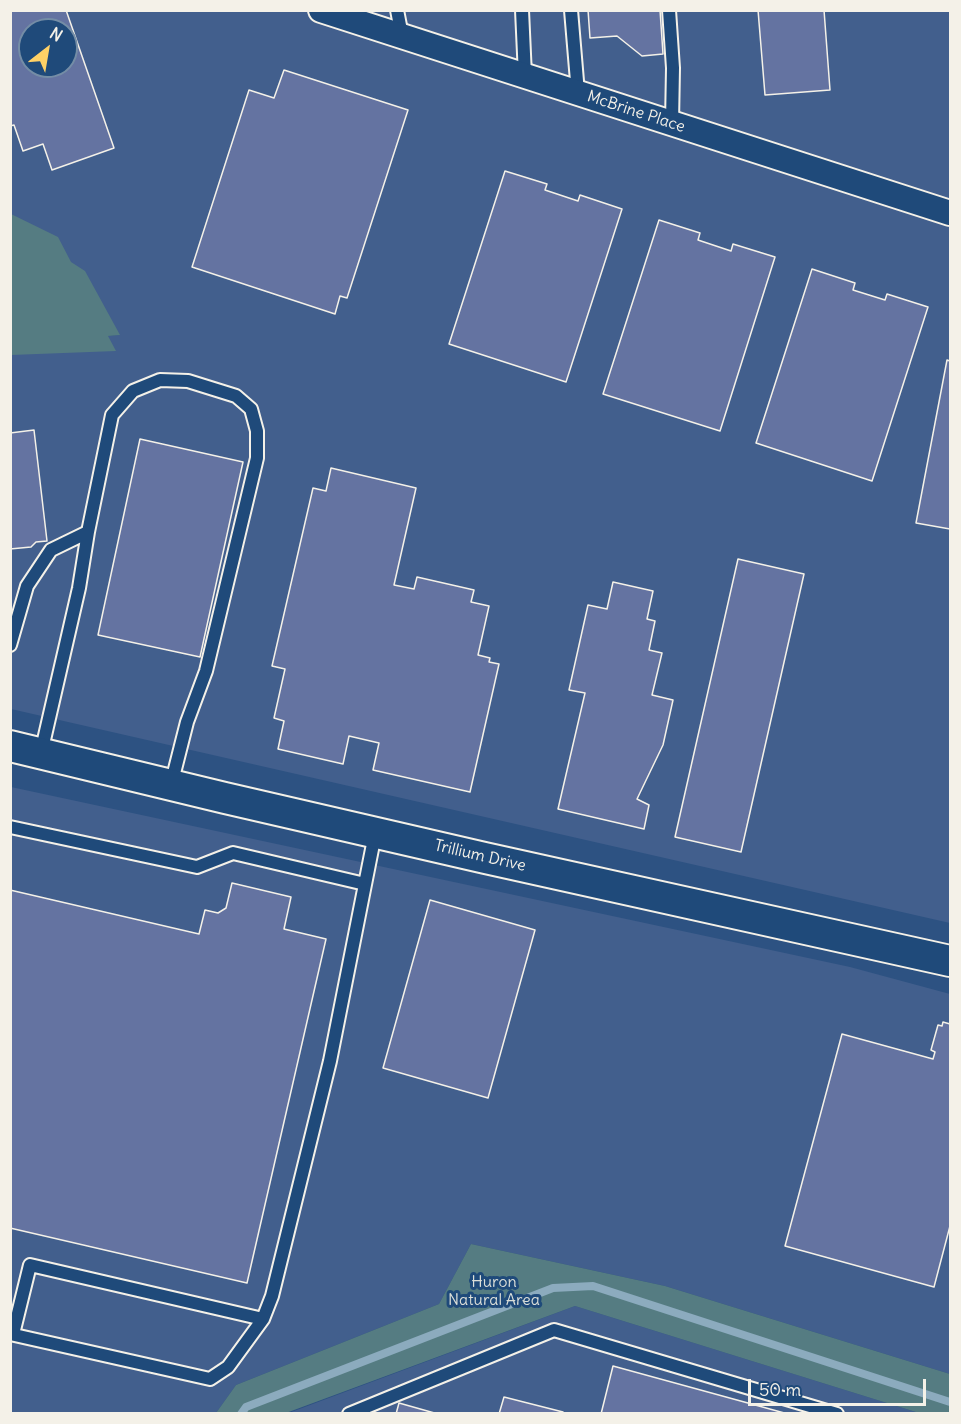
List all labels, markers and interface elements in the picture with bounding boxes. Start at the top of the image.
north arrow [18,18,78,78]
text: N [46,23,66,46]
street label: McBrine Place [585,87,687,137]
street label: Trillium Drive [432,836,528,876]
park label: Huron Natural Area [448,1272,540,1310]
scale bar [751,1367,930,1405]
text: 50 m [759,1378,801,1401]

